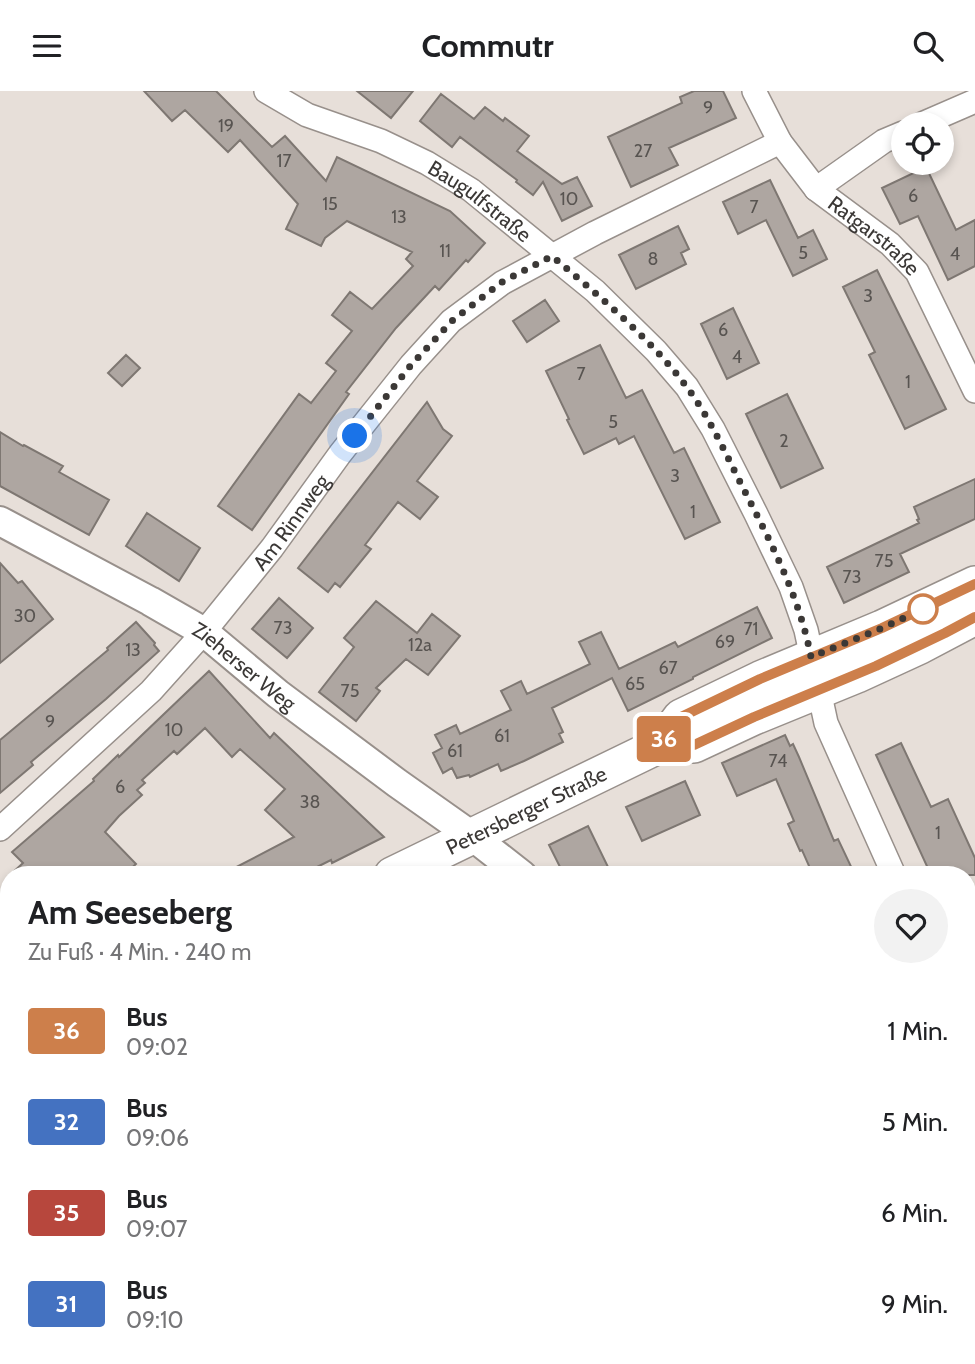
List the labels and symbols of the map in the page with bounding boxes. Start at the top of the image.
house number: 9 [703,97,713,119]
house number: 19 [218,115,234,137]
house number: 27 [634,140,652,162]
house number: 17 [277,150,291,172]
street label: Baugulfstraße [424,154,537,247]
house number: 6 [908,185,918,207]
house number: 10 [560,188,578,210]
street label: Ratgarstraße [823,190,926,280]
house number: 15 [322,193,338,215]
house number: 7 [749,196,759,218]
house number: 13 [391,206,407,228]
house number: 11 [439,240,451,262]
house number: 5 [798,242,808,264]
house number: 4 [950,243,960,265]
house number: 8 [648,248,658,270]
house number: 3 [863,285,873,307]
house number: 6 [718,319,728,341]
house number: 4 [732,346,742,368]
house number: 7 [576,363,586,385]
house number: 1 [905,371,911,393]
house number: 5 [608,411,618,433]
your location [337,418,372,453]
house number: 2 [779,430,789,452]
house number: 3 [670,465,680,487]
street label: Am Rinnweg [247,469,334,575]
house number: 1 [690,501,696,523]
house number: 75 [875,550,893,572]
house number: 73 [843,566,861,588]
unlabelled marker [908,594,938,624]
house number: 30 [14,605,36,627]
street label: Zieherser Weg [189,616,302,716]
house number: 73 [274,617,292,639]
house number: 71 [744,618,758,640]
house number: 69 [715,631,735,653]
house number: 12a [408,634,432,656]
house number: 13 [125,639,141,661]
house number: 67 [658,657,678,679]
house number: 65 [625,673,645,695]
house number: 75 [341,680,359,702]
house number: 9 [45,711,55,733]
line badge: 36 [632,716,696,762]
house number: 10 [165,719,183,741]
house number: 61 [494,725,510,747]
house number: 61 [447,740,463,762]
house number: 74 [769,750,787,772]
street label: Petersberger Straße [442,760,611,860]
house number: 6 [115,776,125,798]
house number: 38 [300,791,320,813]
house number: 1 [935,822,941,844]

